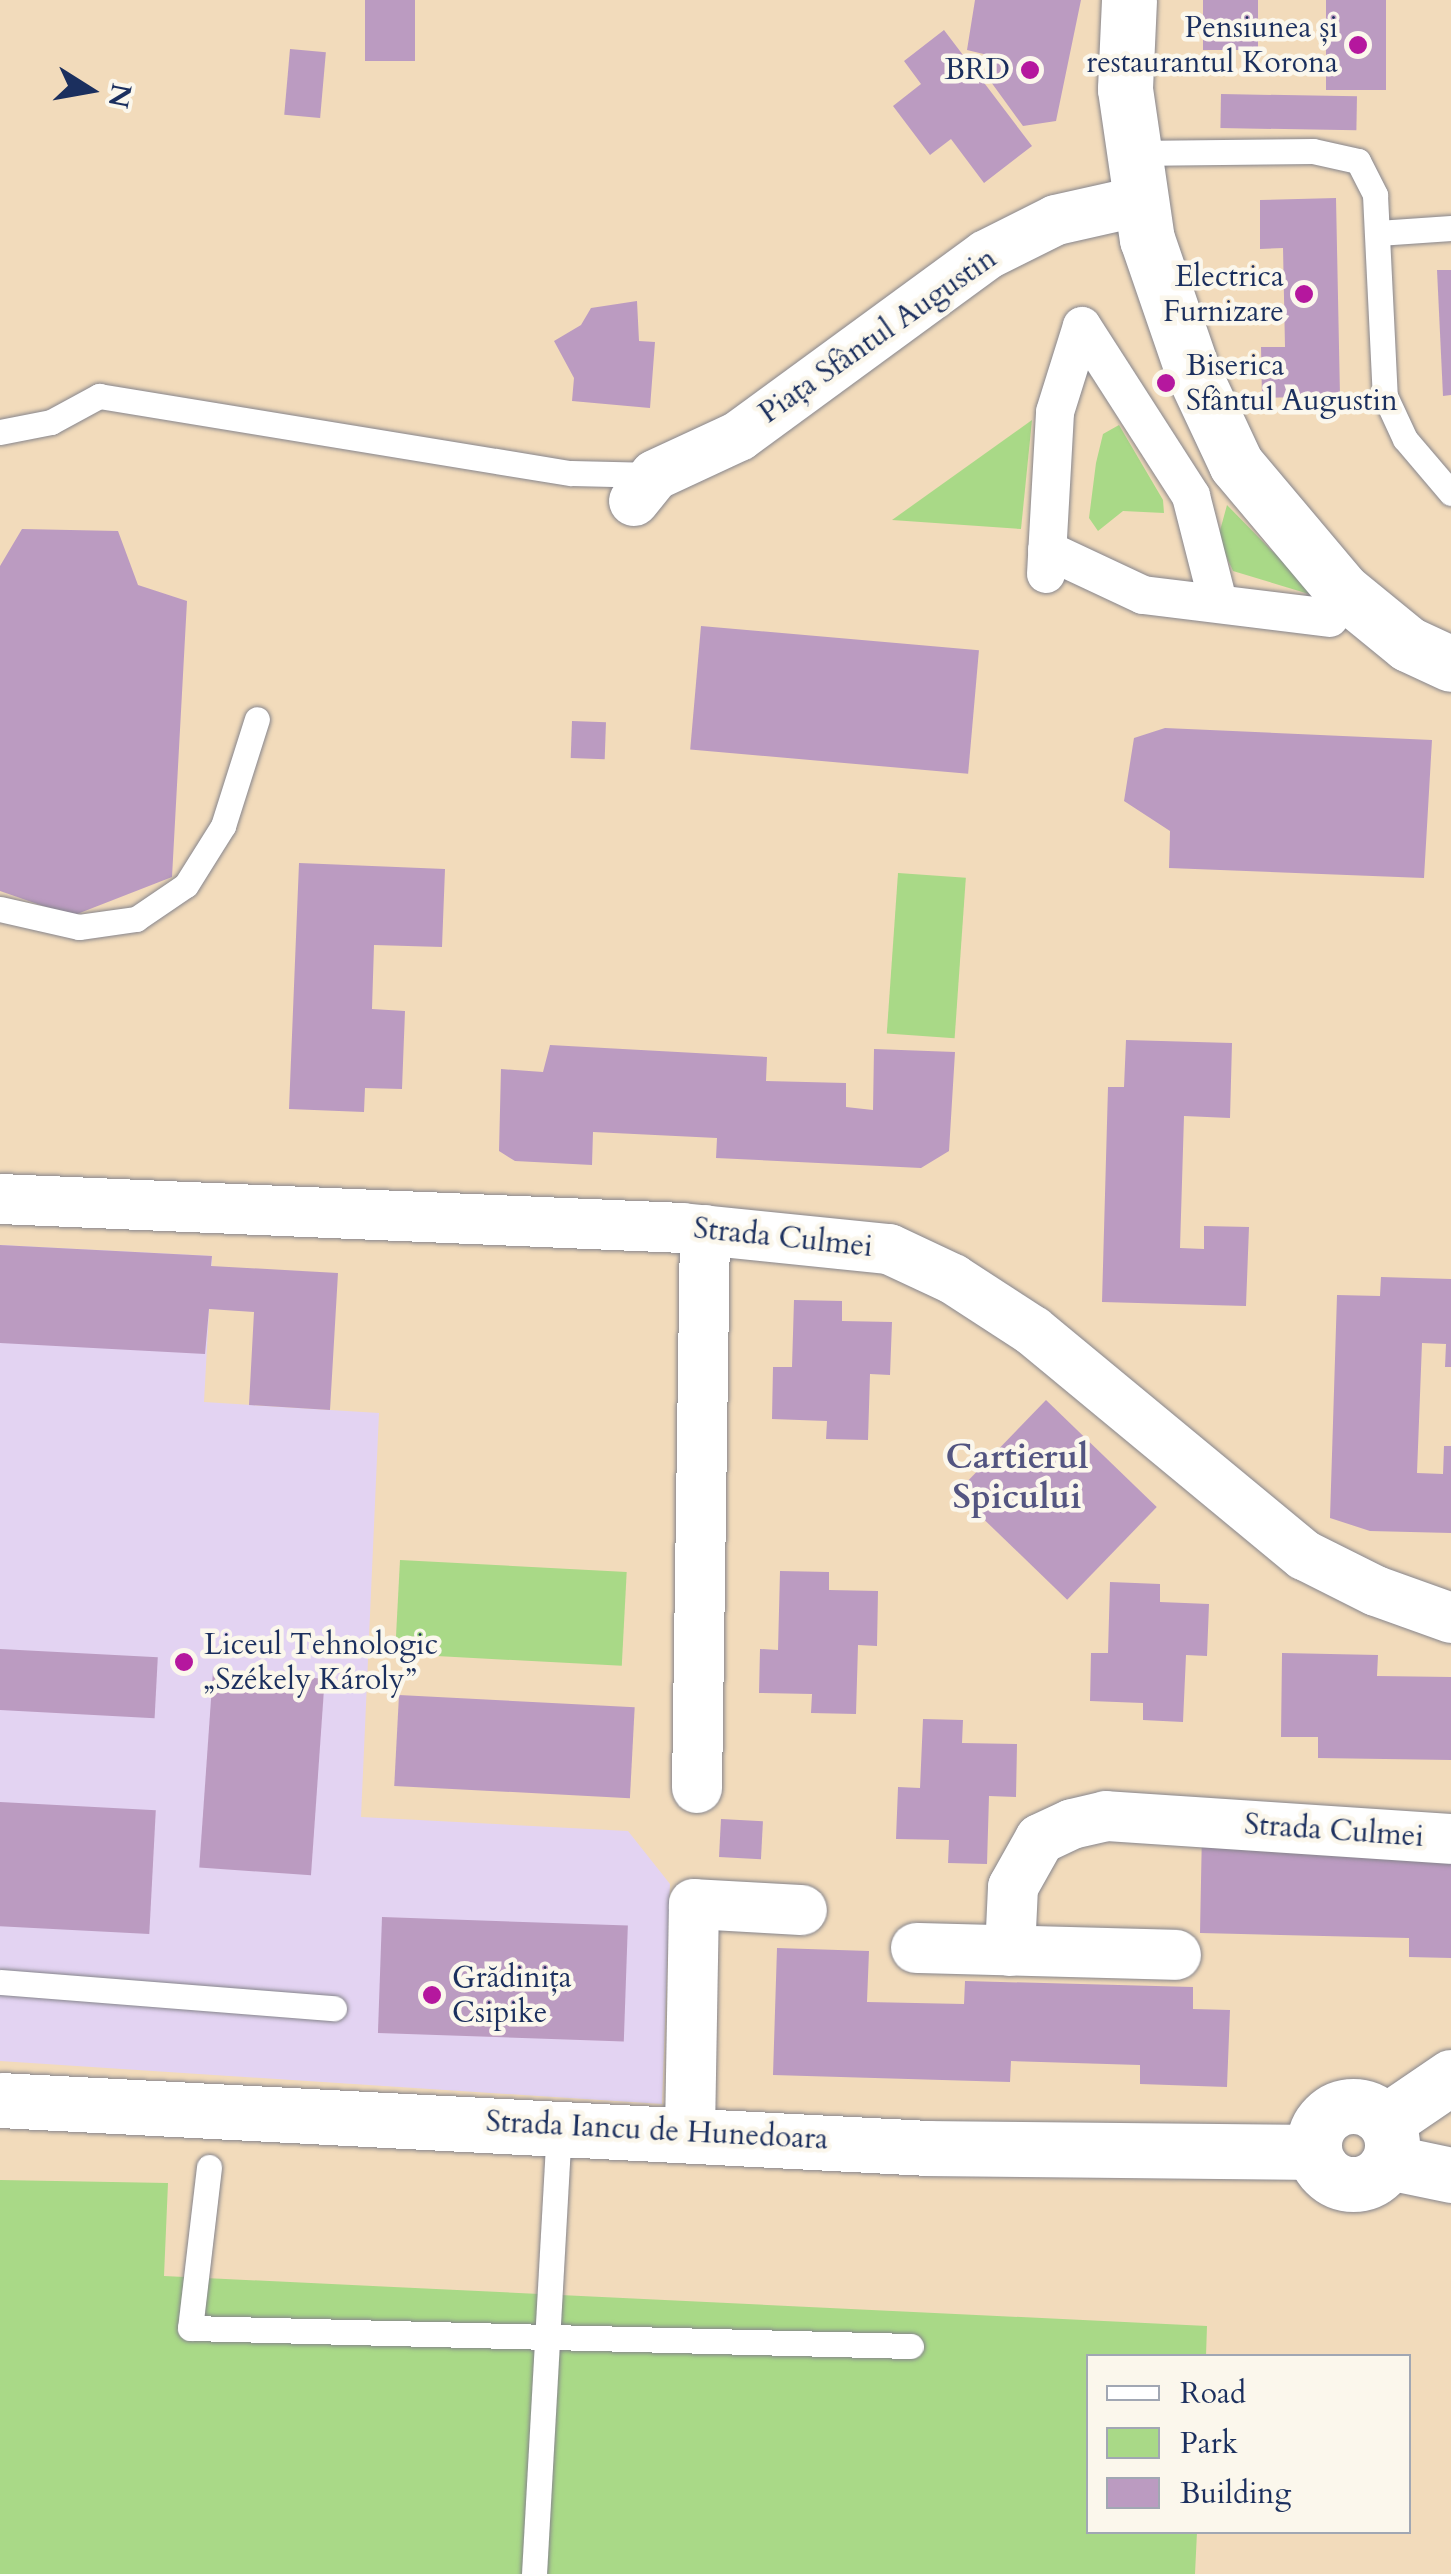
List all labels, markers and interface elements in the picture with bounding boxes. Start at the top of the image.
place label: Pensiunea și restaurantul Korona [1086,10,1338,80]
marker: Pensiunea și restaurantul Korona [1347,34,1369,56]
north arrow [40,40,140,140]
place label: BRD [944,52,1010,88]
marker: BRD [1019,59,1041,81]
text: N [98,80,140,111]
street label: Piața Sfântul Augustin [752,241,1004,431]
place label: Electrica Furnizare [1163,259,1284,330]
marker: Electrica Furnizare [1293,283,1315,305]
place label: Biserica Sfântul Augustin [1186,348,1398,418]
marker: Biserica Sfântul Augustin [1155,372,1177,394]
street label: Strada Culmei [692,1211,874,1265]
district label: Cartierul Spicului [946,1436,1088,1518]
place label: Liceul Tehnologic „Székely Károly” [204,1627,438,1698]
marker: Liceul Tehnologic „Székely Károly” [173,1651,195,1673]
street label: Strada Culmei [1243,1807,1425,1855]
place label: Grădiniţa Csipike [452,1960,572,2030]
marker: Grădiniţa Csipike [421,1984,443,2006]
street label: Strada Iancu de Hunedoara [485,2104,829,2158]
legend [1086,2354,1411,2534]
text: Road [1180,2373,1246,2414]
text: Park [1180,2423,1238,2464]
text: Building [1180,2473,1291,2514]

